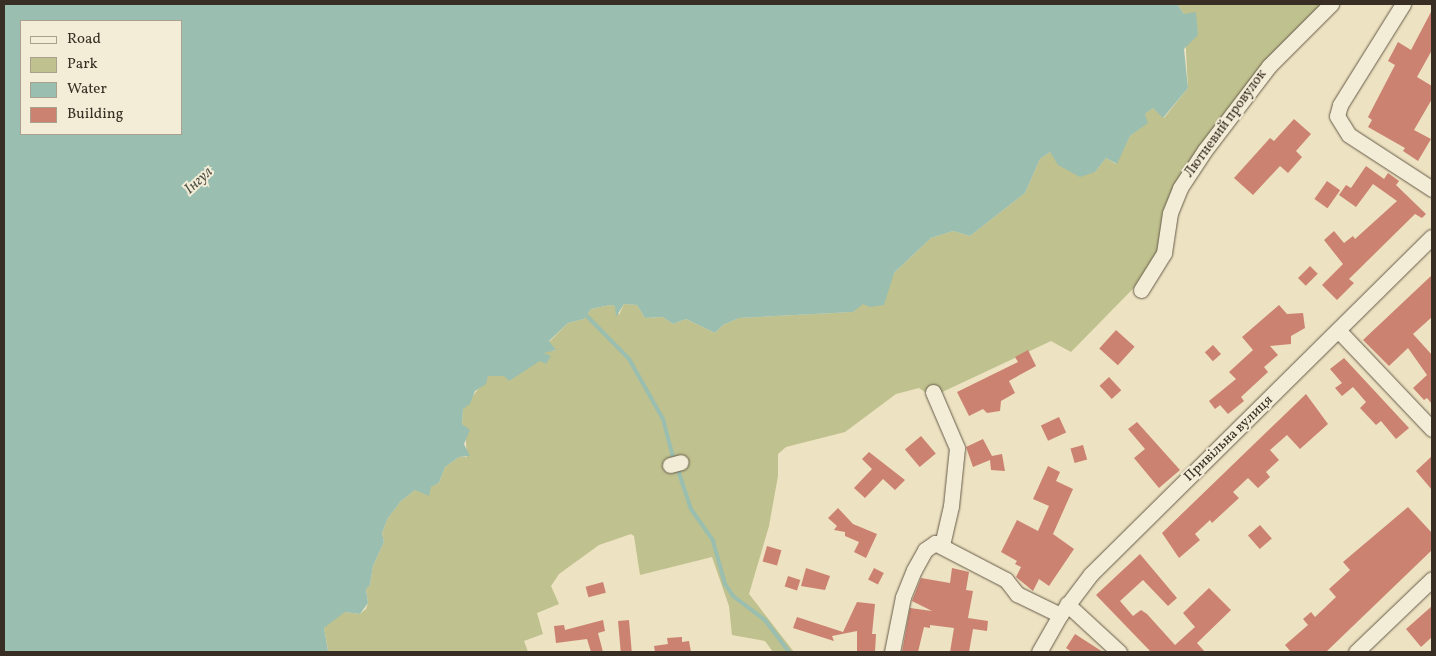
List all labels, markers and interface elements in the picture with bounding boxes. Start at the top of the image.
legend [20,20,182,135]
text: Road [67,29,101,50]
text: Park [67,54,98,75]
street label: Лютневий провулок [1181,67,1271,181]
text: Water [67,79,107,100]
text: Building [67,104,123,125]
water label: Інгул [181,163,217,199]
street label: Привільна вулиця [1181,392,1277,486]

